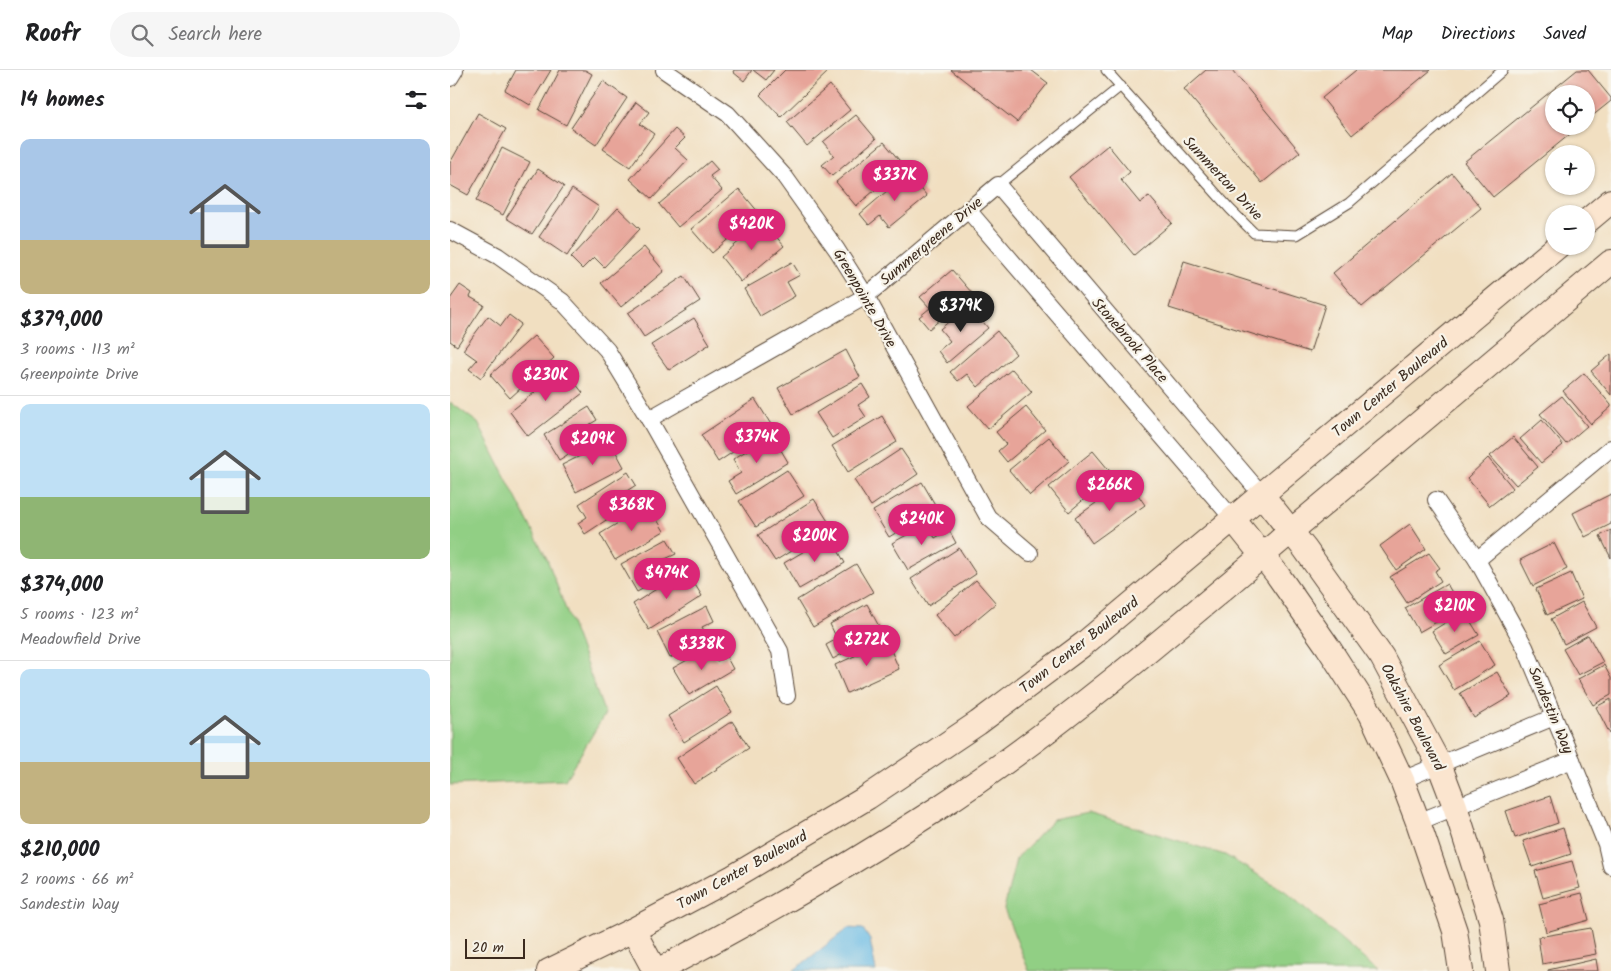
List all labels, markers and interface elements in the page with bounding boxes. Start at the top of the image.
search box [110,12,460,57]
text: Roofr [25,15,80,54]
text: Search here [168,20,262,50]
text: Map [1381,20,1413,49]
text: Directions [1441,20,1515,49]
text: Saved [1543,20,1586,49]
icon: search [128,21,156,49]
text: 14 homes [20,84,105,117]
map controls [1545,85,1595,255]
button: locate [1545,85,1595,135]
icon: filters [402,86,430,114]
street label: Summerton Drive [1176,131,1268,227]
button: + [1545,145,1595,195]
pin: $337K [860,160,930,202]
text: $337K [873,163,917,188]
icon: home [180,171,270,261]
street label: Summergreene Drive [875,191,989,292]
button: − [1545,205,1595,255]
pin: $420K [717,208,787,251]
text: $420K [729,212,775,237]
street label: Greenpointe Drive [826,244,902,353]
pin: $379K [926,290,996,333]
street label: Stonebrook Place [1085,292,1174,389]
text: $379K [939,294,983,319]
text: $379,000 [20,304,102,337]
street label: Town Center Boulevard [1327,331,1455,444]
text: 3 rooms · 113 m² [20,337,135,362]
pin: $230K [511,360,581,402]
text: Greenpointe Drive [20,362,138,387]
text: $230K [523,363,569,388]
pin: $374K [722,422,792,464]
pin: $209K [558,424,628,466]
text: $374K [735,425,779,450]
text: $209K [571,427,615,452]
icon: home [180,437,270,527]
pin: $266K [1075,470,1145,512]
text: $266K [1087,473,1133,498]
pin: $368K [597,490,667,532]
text: $368K [609,493,655,518]
pin: $240K [887,504,957,546]
text: $240K [899,507,945,532]
pin: $200K [780,520,850,563]
text: $200K [793,524,837,549]
pin: $474K [632,558,702,600]
text: $474K [645,561,689,586]
text: $374,000 [20,569,103,602]
pin: $210K [1420,590,1490,633]
street label: Town Center Boulevard [1015,591,1145,700]
text: $210K [1434,594,1476,619]
text: 5 rooms · 123 m² [20,602,139,627]
pin: $272K [832,624,902,667]
text: Meadowfield Drive [20,627,141,652]
pin: $338K [667,628,737,671]
text: $272K [844,628,890,653]
text: $338K [679,632,725,657]
street label: Oakshire Boulevard [1374,659,1451,776]
street label: Sandestin Way [1521,663,1580,759]
icon: home [180,702,270,792]
street label: Town Center Boulevard [673,825,813,917]
text: $210,000 [20,834,100,867]
text: 2 rooms · 66 m² [20,867,134,892]
text: Sandestin Way [20,892,119,917]
scale bar [465,936,525,959]
text: 20 m [472,937,504,959]

